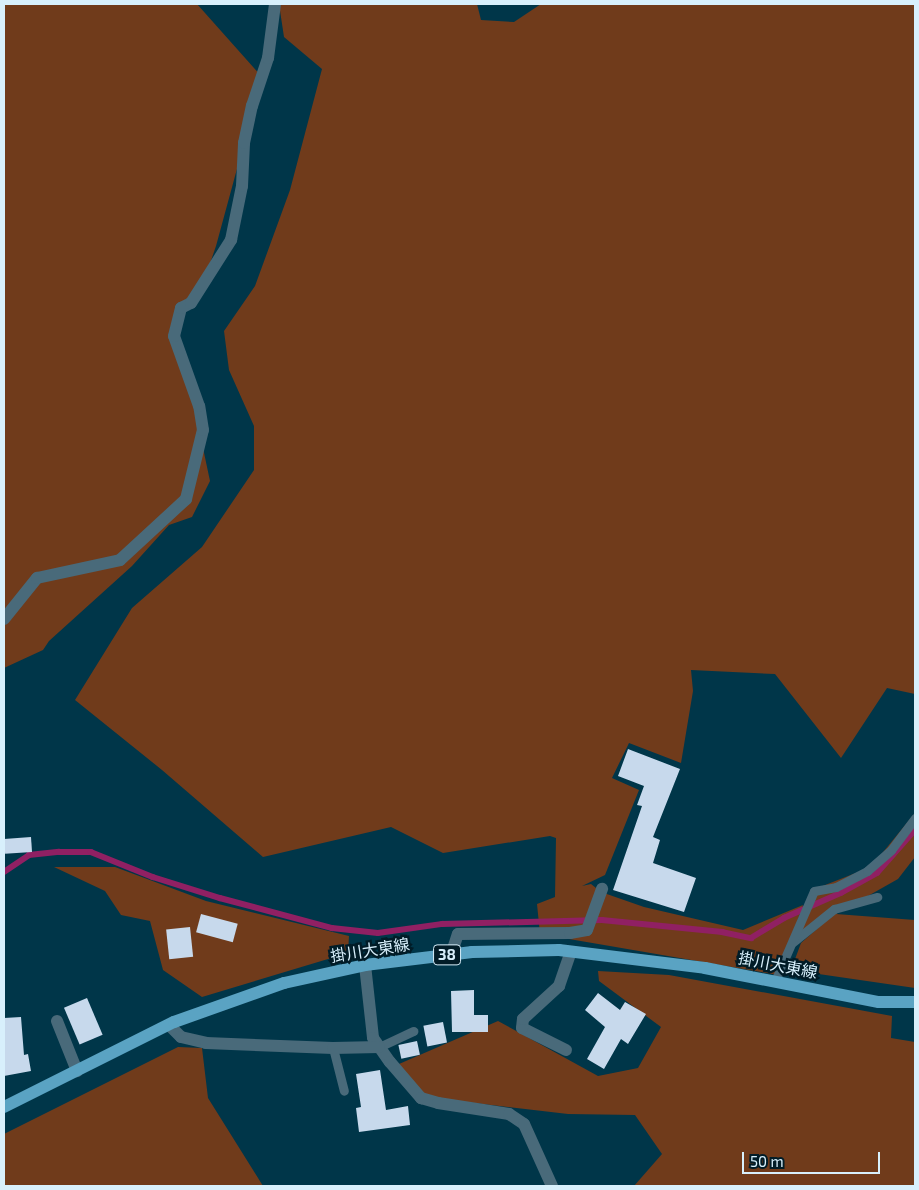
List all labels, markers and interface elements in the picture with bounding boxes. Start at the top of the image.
street label: 掛川大東線 [329,934,411,966]
road number: 38 [432,942,462,968]
street label: 掛川大東線 [737,948,819,982]
scale bar [744,1142,882,1174]
text: 50 m [750,1152,784,1170]

